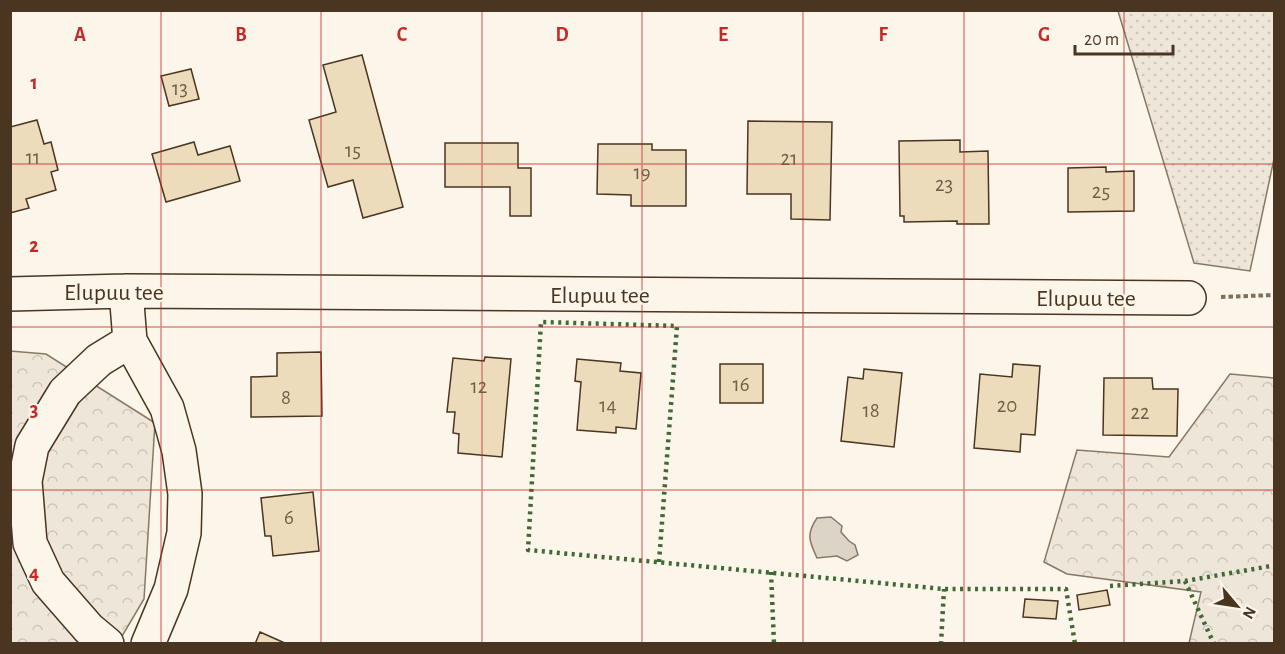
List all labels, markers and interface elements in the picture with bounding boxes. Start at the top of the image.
scale bar [1075,18,1172,56]
text: A [74,25,86,45]
text: B [235,25,247,45]
text: C [397,25,408,45]
text: D [555,25,569,45]
text: E [718,25,728,45]
text: F [878,25,888,45]
text: G [1038,25,1050,45]
text: 20 m [1084,31,1119,49]
text: 1 [30,73,38,93]
house number: 13 [172,78,188,99]
house number: 15 [345,140,361,161]
house number: 11 [26,147,40,168]
house number: 21 [781,148,797,169]
house number: 19 [633,162,651,183]
house number: 23 [935,174,953,195]
house number: 25 [1092,181,1110,202]
text: 2 [29,236,39,256]
street label: Elupuu tee [64,281,164,305]
street label: Elupuu tee [550,284,650,308]
street label: Elupuu tee [1036,287,1136,311]
house number: 16 [732,374,750,395]
house number: 12 [471,376,487,397]
house number: 8 [281,387,291,408]
house number: 14 [599,395,617,416]
house number: 20 [997,395,1017,416]
text: 3 [30,400,38,420]
house number: 18 [862,400,880,421]
house number: 22 [1130,402,1150,423]
house number: 6 [284,507,294,528]
text: 4 [29,563,39,583]
north arrow [1207,576,1267,636]
text: N [1240,604,1259,622]

